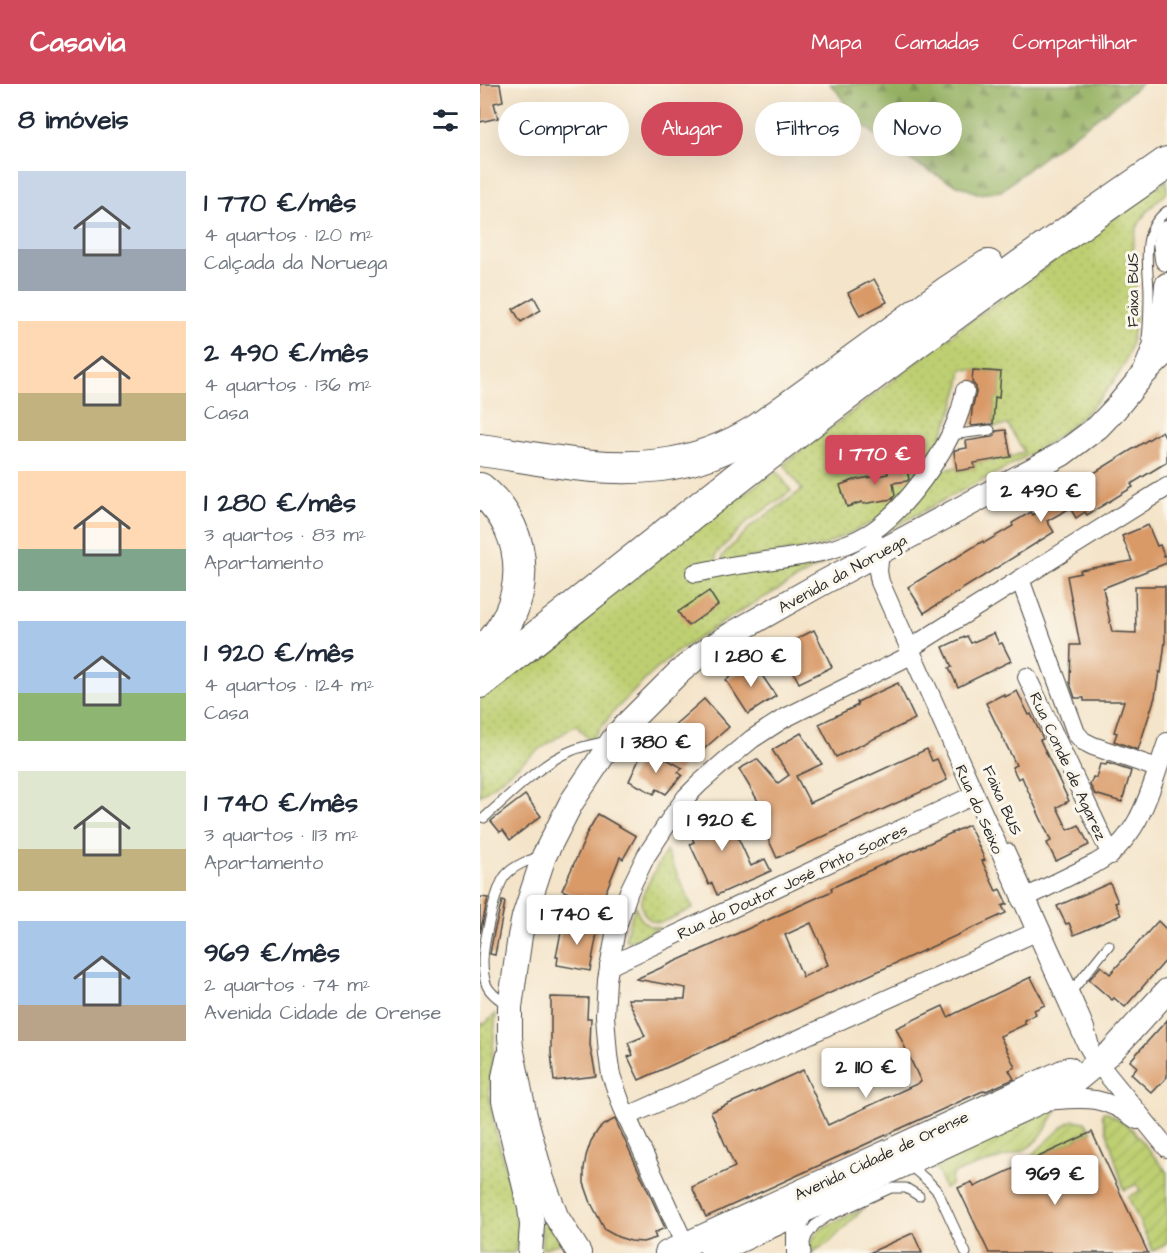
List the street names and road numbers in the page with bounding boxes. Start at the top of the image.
street label: Faixa BUS [1122,253,1144,327]
street label: Avenida da Noruega [774,529,911,619]
street label: Rua Conde de Agarez [1023,689,1112,845]
street label: Rua do Seixo [950,761,1009,858]
street label: Faixa BUS [977,762,1027,839]
street label: Rua do Doutor José Pinto Soares [674,819,911,945]
street label: Avenida Cidade de Orense [791,1106,972,1206]

